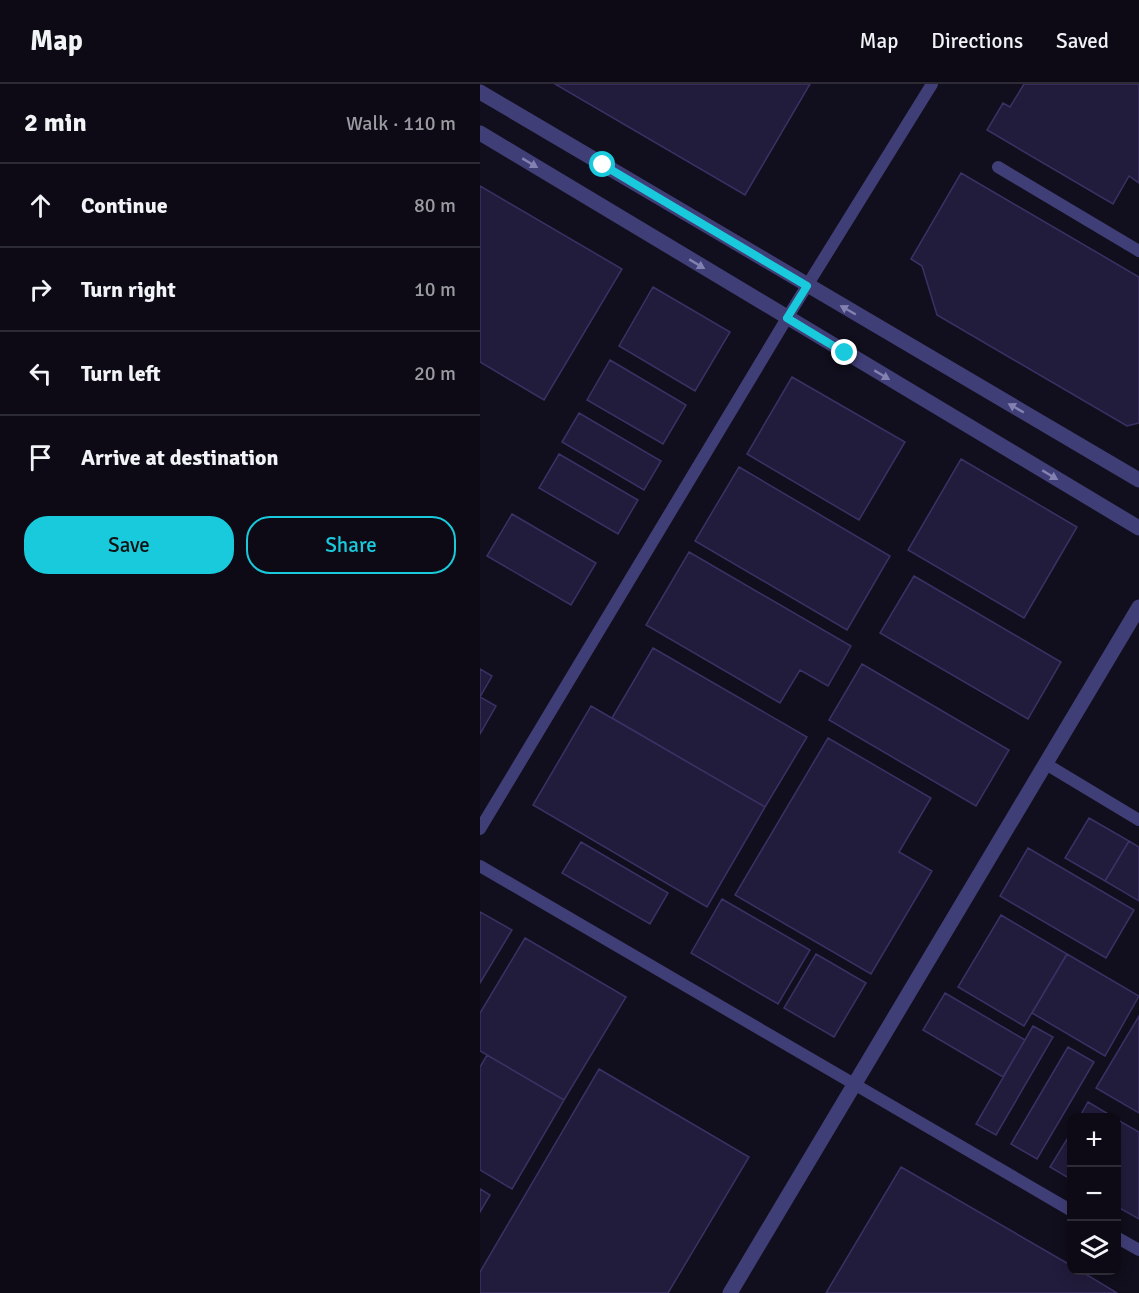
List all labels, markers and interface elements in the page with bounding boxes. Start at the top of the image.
text: Map [30,24,83,58]
text: Map [860,28,898,54]
text: Directions [931,28,1023,54]
text: Saved [1056,28,1109,54]
text: 2 min [24,107,87,139]
text: Walk · 110 m [346,111,456,136]
route start [589,151,615,177]
one-way arrow [522,158,538,169]
icon: ahead [24,189,57,222]
text: Continue [81,192,168,219]
text: 80 m [414,193,456,218]
one-way arrow [689,258,705,269]
icon: right [24,273,57,306]
text: Turn right [81,276,176,303]
text: 10 m [414,277,456,302]
one-way arrow [839,305,856,315]
route end [831,339,857,365]
icon: left [24,357,57,390]
text: Turn left [81,360,161,387]
text: 20 m [414,361,456,386]
one-way arrow [874,370,891,380]
one-way arrow [1007,403,1024,413]
icon: arrive [24,441,57,474]
text: Arrive at destination [81,444,278,471]
one-way arrow [1042,470,1059,480]
button: Save [24,516,234,574]
button: Share [246,516,456,574]
map controls [1067,1113,1121,1275]
button: + [1067,1113,1121,1167]
button: − [1067,1167,1121,1221]
button: layers [1067,1221,1121,1275]

